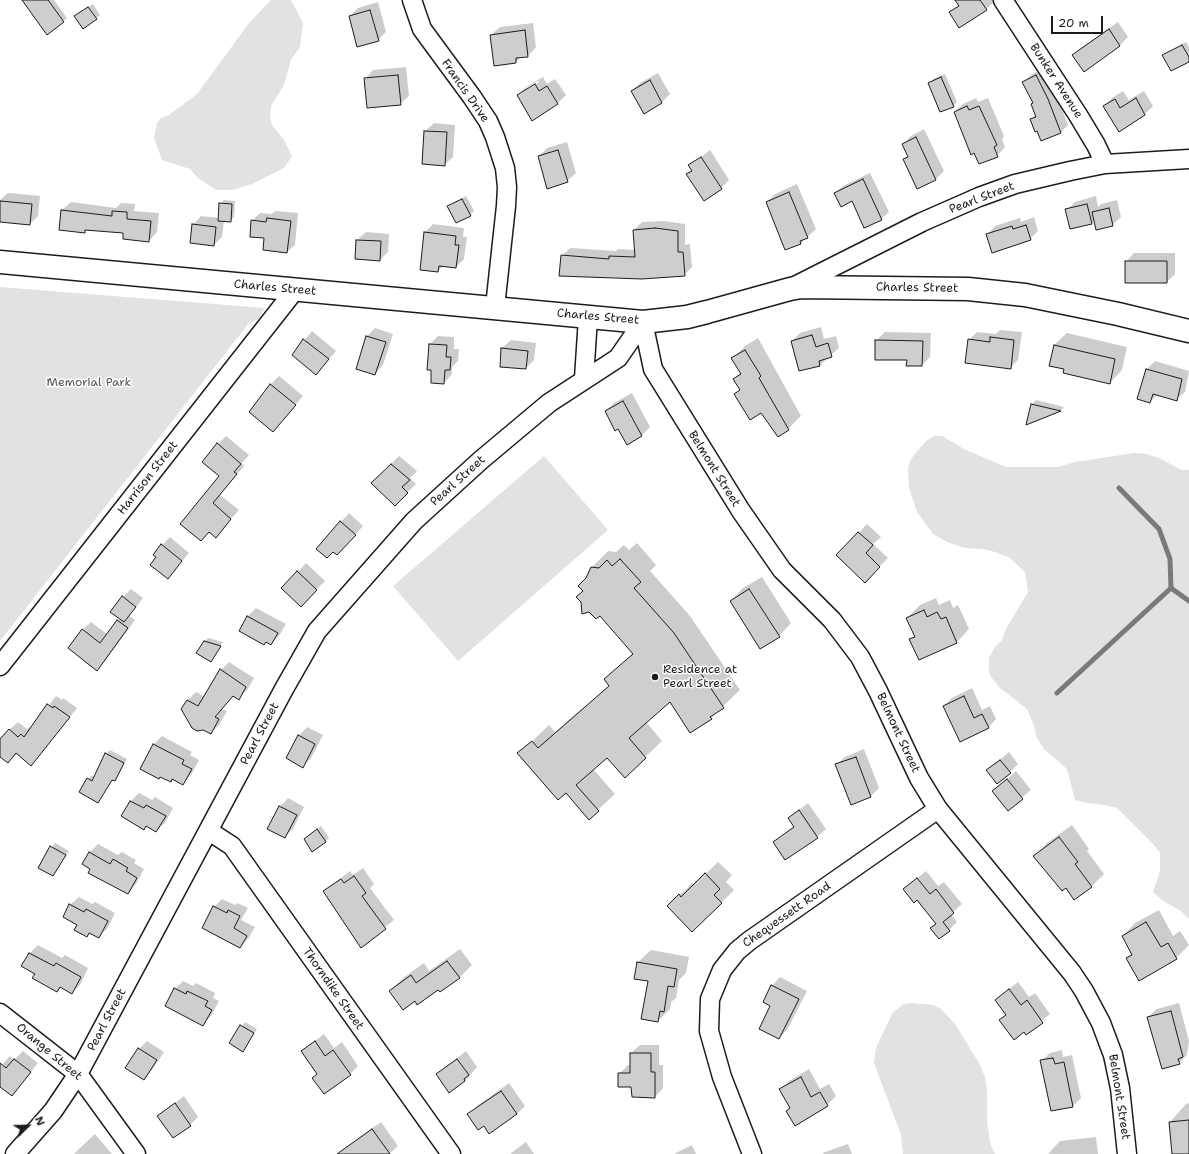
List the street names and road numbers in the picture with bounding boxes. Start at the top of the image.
street label: Bunker Avenue [1026,41,1086,121]
street label: Francis Drive [438,56,492,126]
street label: Pearl Street [947,179,1017,217]
street label: Charles Street [233,277,317,299]
street label: Charles Street [876,280,958,296]
street label: Charles Street [556,306,640,328]
street label: Belmont Street [685,428,743,510]
street label: Harrison Street [115,438,181,518]
street label: Pearl Street [428,453,488,509]
street label: Belmont Street [873,691,923,775]
street label: Pearl Street [237,700,283,768]
street label: Chequessett Road [740,879,834,951]
street label: Thorndike Street [299,945,367,1033]
street label: Pearl Street [84,986,130,1054]
street label: Orange Street [13,1020,85,1084]
street label: Belmont Street [1105,1053,1133,1141]

